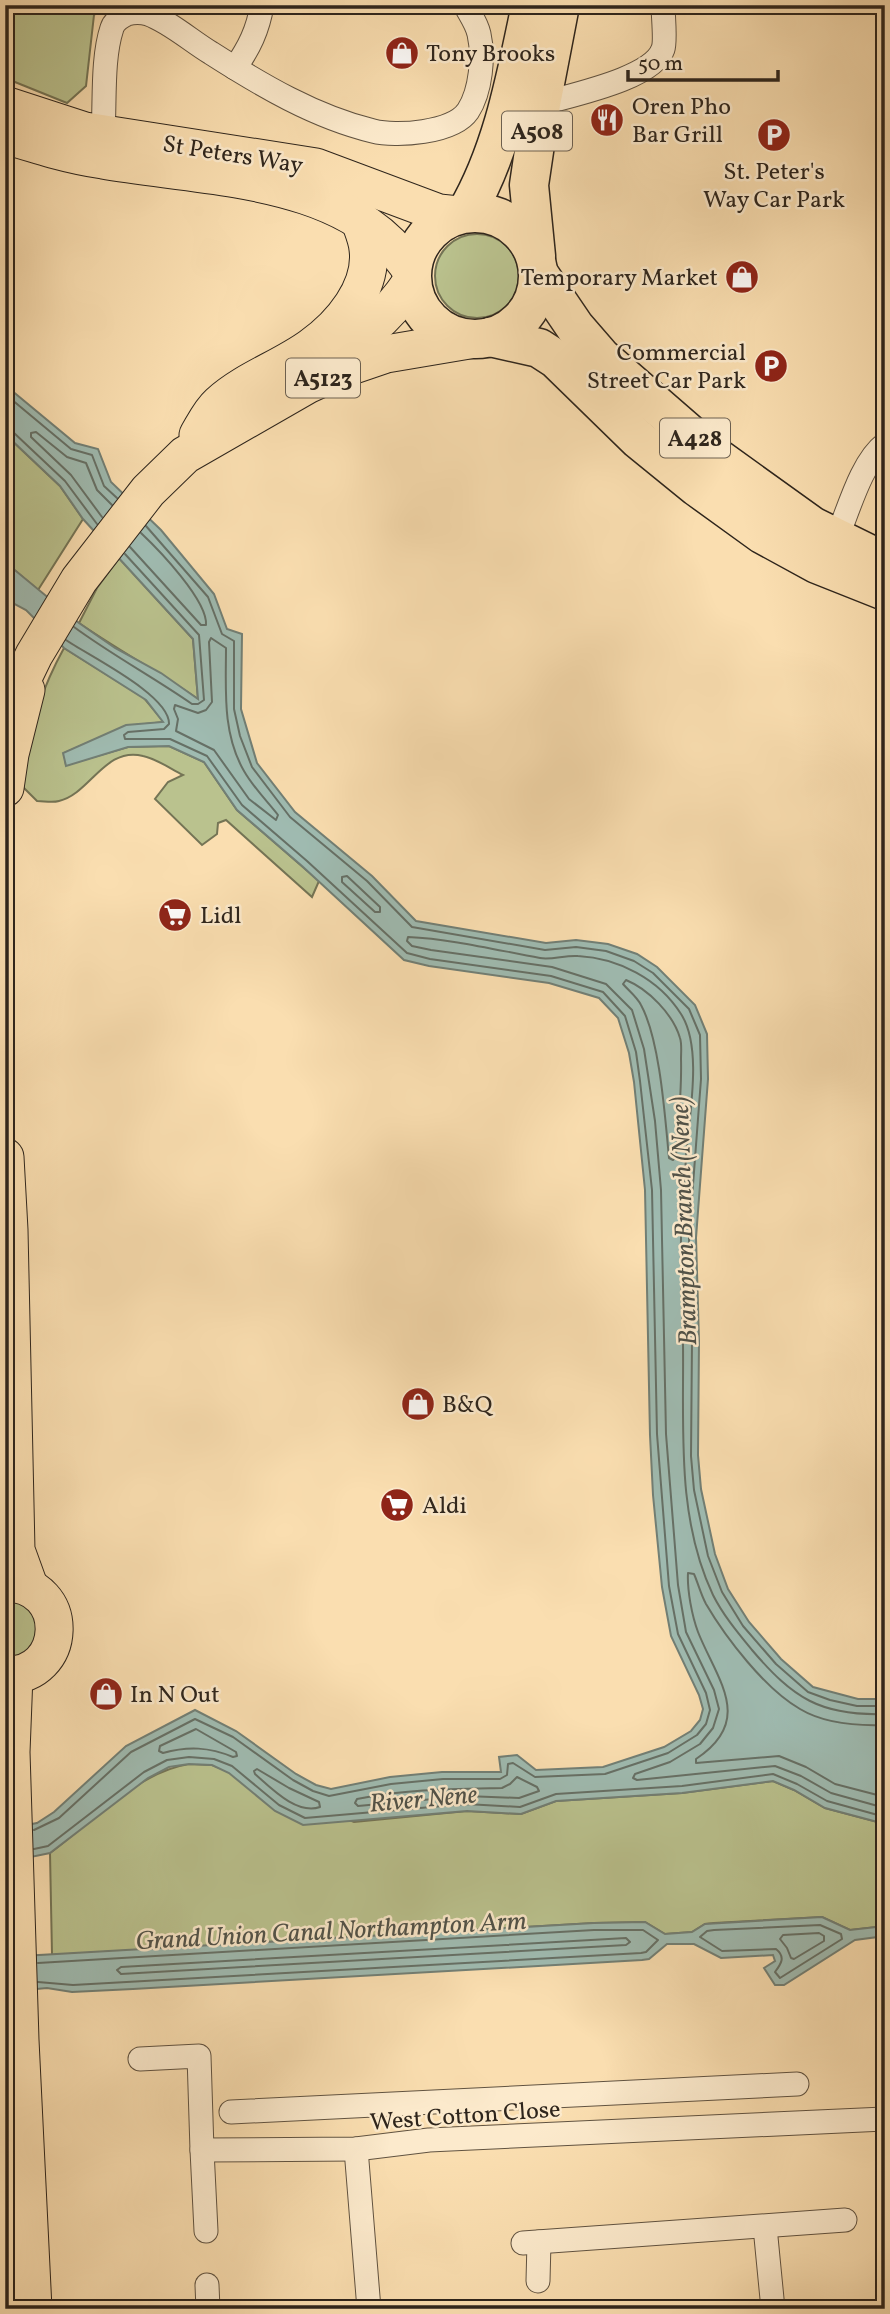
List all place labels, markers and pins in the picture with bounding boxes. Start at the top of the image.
shop icon: Tony Brooks [383,34,421,72]
place label: Tony Brooks [426,38,555,72]
place label: Oren Pho Bar Grill [632,91,731,153]
restaurant icon: Oren Pho Bar Grill [588,101,626,139]
parking icon: St. Peter's Way Car Park [755,116,793,154]
place label: St. Peter's Way Car Park [703,156,845,218]
shop icon: Temporary Market [723,258,761,296]
place label: Temporary Market [521,262,718,296]
place label: Commercial Street Car Park [587,337,746,399]
parking icon: Commercial Street Car Park [752,347,790,385]
supermarket icon: Lidl [156,896,194,934]
place label: Lidl [200,900,241,934]
shop icon: B&Q [399,1385,437,1423]
place label: B&Q [442,1389,494,1423]
supermarket icon: Aldi [378,1486,416,1524]
place label: Aldi [422,1490,467,1524]
shop icon: In N Out [87,1675,125,1713]
place label: In N Out [130,1679,220,1713]

